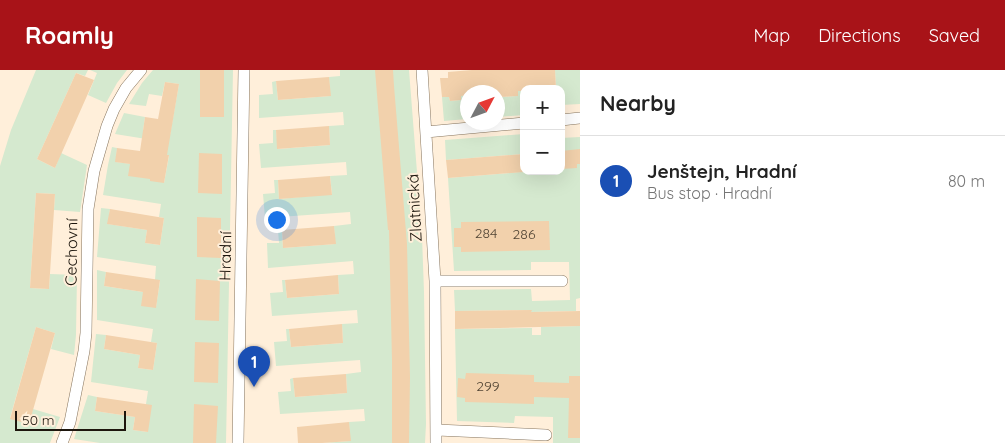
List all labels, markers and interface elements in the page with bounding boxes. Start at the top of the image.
text: Roamly [25,20,114,50]
text: Map [753,24,790,47]
text: Directions [818,24,901,47]
text: Saved [929,24,980,47]
north arrow [460,85,505,130]
map controls [520,85,565,175]
button: + [520,85,565,130]
text: Nearby [600,90,676,116]
button: − [520,130,565,175]
text: Jenštejn, Hradní [647,159,797,183]
text: 1 [613,171,619,191]
text: 80 m [948,171,985,191]
street label: Zlatnická [402,173,426,243]
text: Bus stop · Hradní [647,183,772,203]
your location [264,207,290,233]
street label: Cechovní [60,217,82,286]
house number: 284 [475,224,497,242]
house number: 286 [513,225,536,243]
street label: Hradní [215,230,235,281]
pin: 1 [238,346,270,387]
house number: 299 [476,377,500,395]
scale bar [15,408,126,431]
text: 50 m [22,411,55,429]

